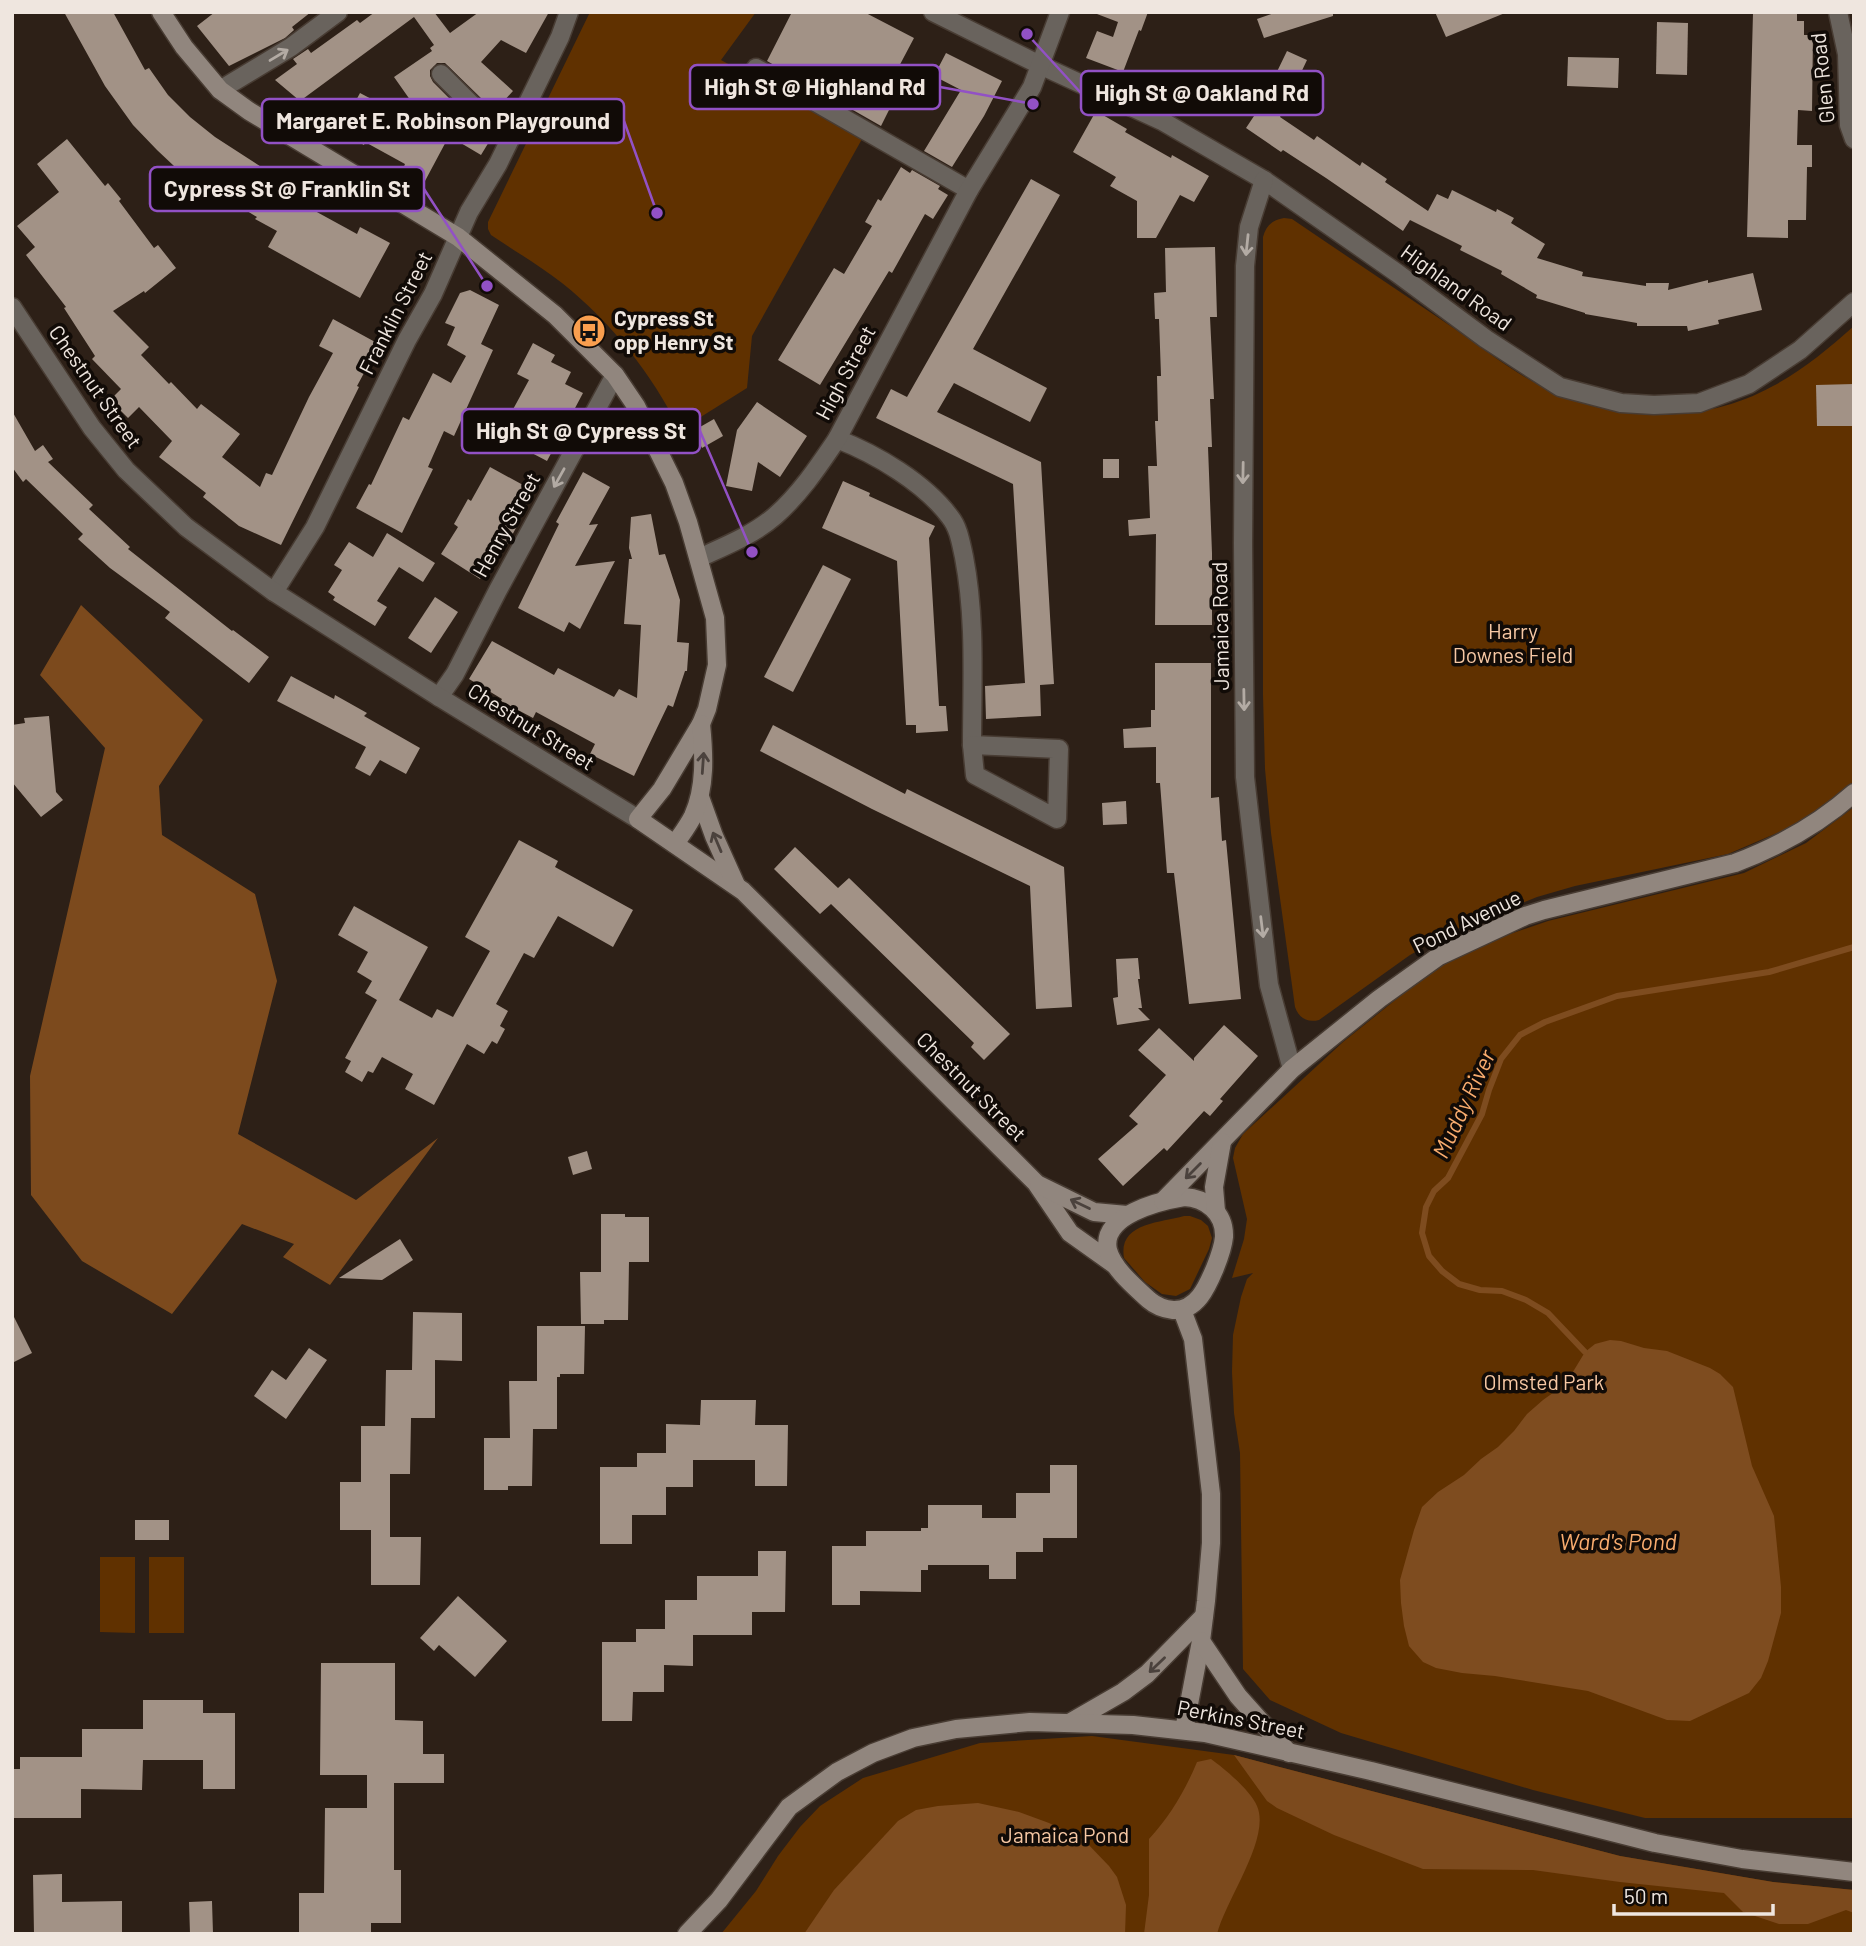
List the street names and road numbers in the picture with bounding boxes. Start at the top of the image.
street label: Glen Road [1804,32,1839,125]
street label: Highland Road [1397,238,1517,335]
street label: Franklin Street [353,247,436,378]
street label: Chestnut Street [45,320,148,452]
street label: High Street [809,321,880,424]
street label: Henry Street [467,468,545,581]
street label: Jamaica Road [1206,562,1233,691]
street label: Chestnut Street [464,677,600,775]
street label: Pond Avenue [1408,884,1524,958]
street label: Chestnut Street [912,1026,1032,1146]
street label: Perkins Street [1175,1694,1307,1743]

